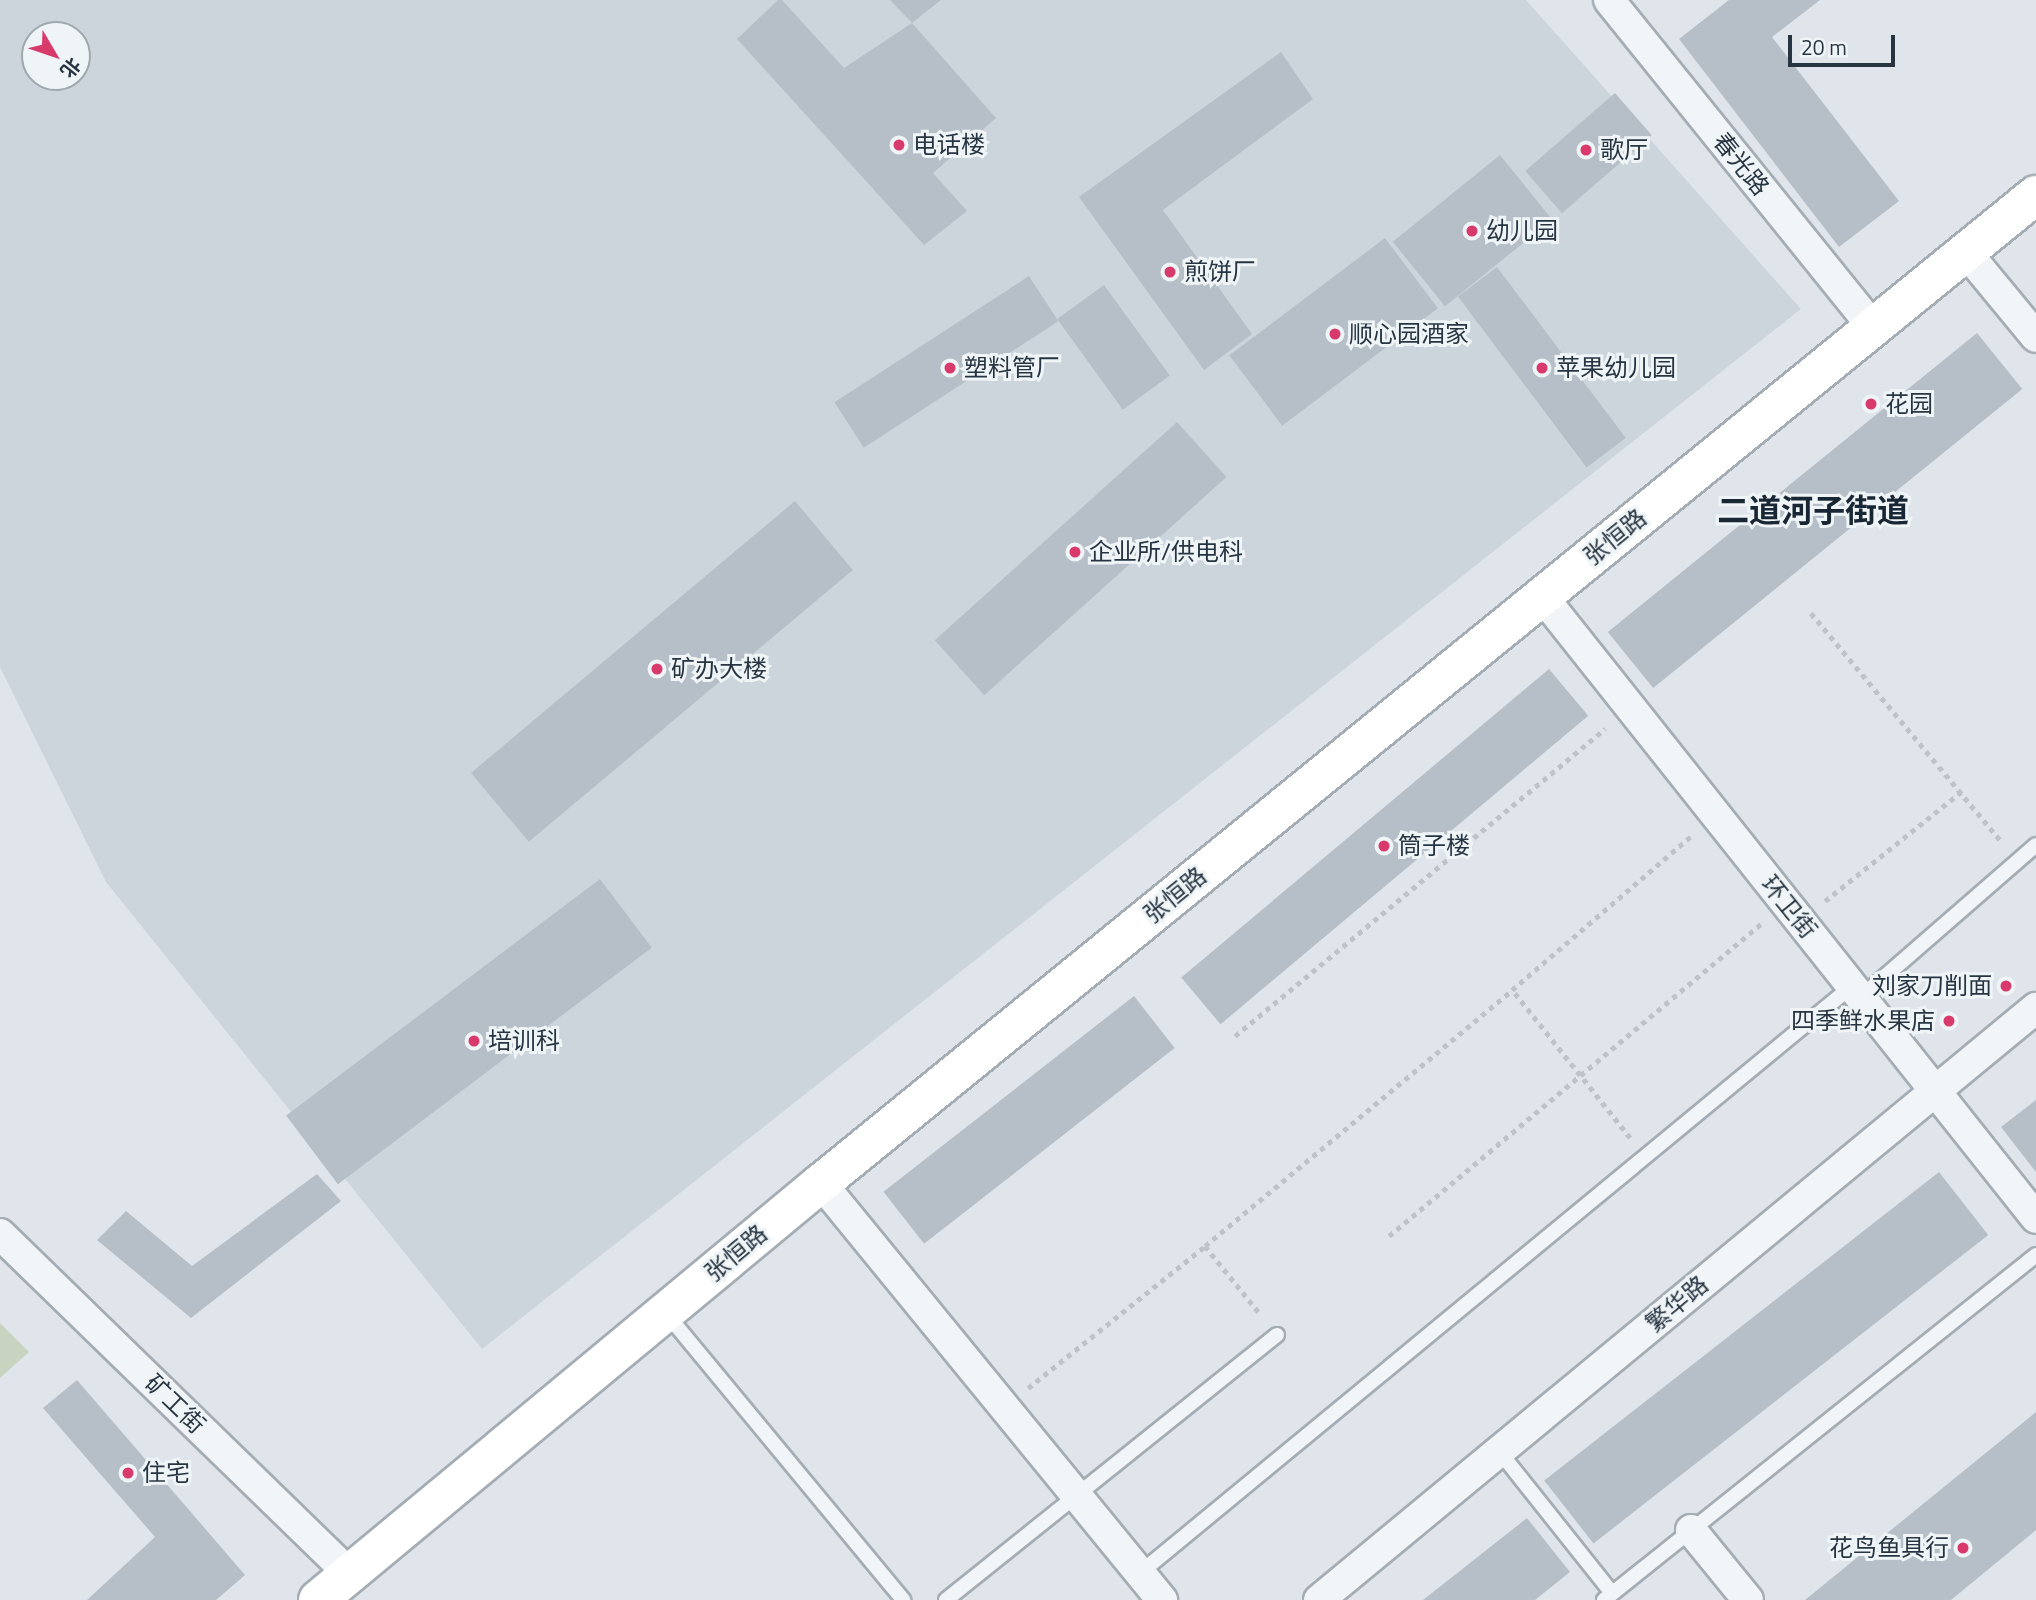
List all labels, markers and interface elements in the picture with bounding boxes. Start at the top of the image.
north arrow [21,21,91,91]
scale bar [1791,21,1898,65]
text: 20 m [1801,31,1847,63]
text: 北 [54,52,88,85]
street label: 春光路 [1707,127,1775,201]
place label: 电话楼 [913,131,985,159]
place label: 歌厅 [1600,136,1648,164]
marker: 电话楼 [891,137,907,153]
marker: 歌厅 [1578,142,1594,158]
place label: 幼儿园 [1486,217,1558,245]
marker: 幼儿园 [1464,223,1480,239]
place label: 煎饼厂 [1184,258,1256,286]
marker: 煎饼厂 [1162,264,1178,280]
place label: 顺心园酒家 [1349,320,1469,348]
marker: 顺心园酒家 [1327,326,1343,342]
place label: 塑料管厂 [964,354,1060,382]
place label: 苹果幼儿园 [1556,354,1676,382]
marker: 塑料管厂 [942,360,958,376]
marker: 苹果幼儿园 [1534,360,1550,376]
place label: 花园 [1885,390,1933,418]
marker: 花园 [1863,396,1879,412]
district label: 二道河子街道 [1717,491,1909,529]
street label: 张恒路 [1578,503,1652,571]
place label: 企业所/供电科 [1089,538,1243,566]
marker: 企业所/供电科 [1067,544,1083,560]
place label: 矿办大楼 [671,655,767,683]
marker: 矿办大楼 [649,661,665,677]
place label: 筒子楼 [1398,832,1470,860]
marker: 筒子楼 [1376,838,1392,854]
street label: 张恒路 [1138,861,1212,929]
street label: 环卫街 [1755,870,1823,944]
place label: 刘家刀削面 [1872,972,1992,1000]
marker: 刘家刀削面 [1998,978,2014,994]
place label: 四季鲜水果店 [1791,1007,1935,1035]
marker: 四季鲜水果店 [1941,1013,1957,1029]
place label: 培训科 [488,1027,560,1055]
marker: 培训科 [466,1033,482,1049]
street label: 张恒路 [699,1219,773,1287]
street label: 繁华路 [1640,1270,1714,1338]
street label: 矿工街 [139,1369,211,1439]
place label: 住宅 [142,1459,190,1487]
marker: 住宅 [120,1465,136,1481]
place label: 花鸟鱼具行 [1829,1534,1949,1562]
marker: 花鸟鱼具行 [1955,1540,1971,1556]

